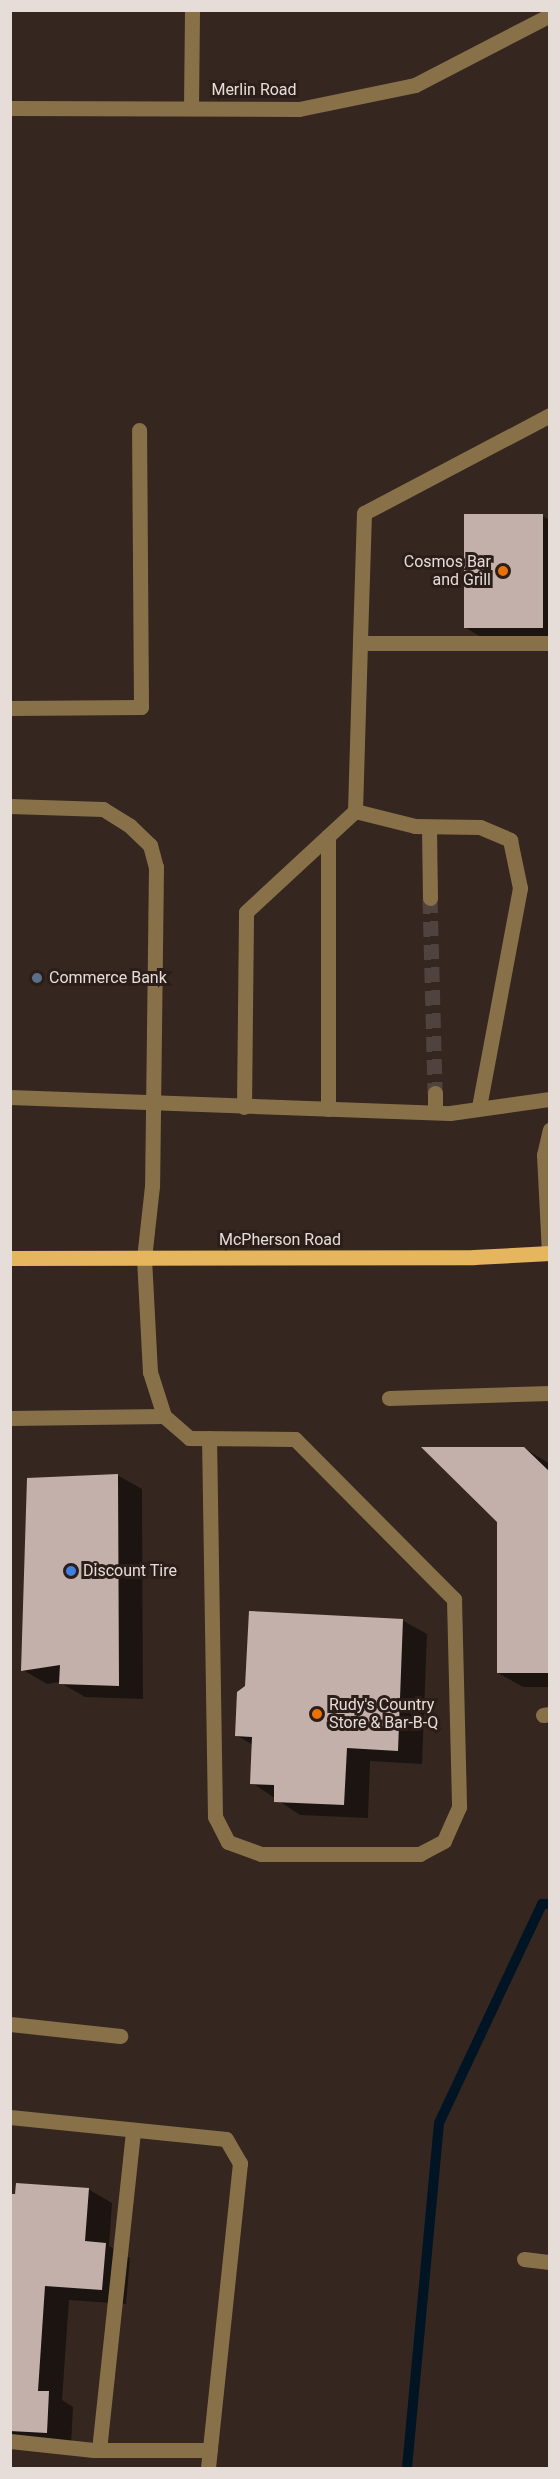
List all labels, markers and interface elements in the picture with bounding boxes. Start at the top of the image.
street label: Merlin Road [211,80,297,100]
place label: Cosmos Bar and Grill [404,552,491,590]
marker: Cosmos Bar and Grill [496,564,510,578]
place label: Commerce Bank [49,968,167,988]
marker: Commerce Bank [30,971,44,985]
street label: McPherson Road [219,1230,341,1250]
place label: Discount Tire [83,1561,177,1581]
marker: Discount Tire [64,1564,78,1578]
place label: Rudy's Country Store & Bar-B-Q [329,1695,438,1733]
marker: Rudy's Country Store & Bar-B-Q [310,1707,324,1721]

